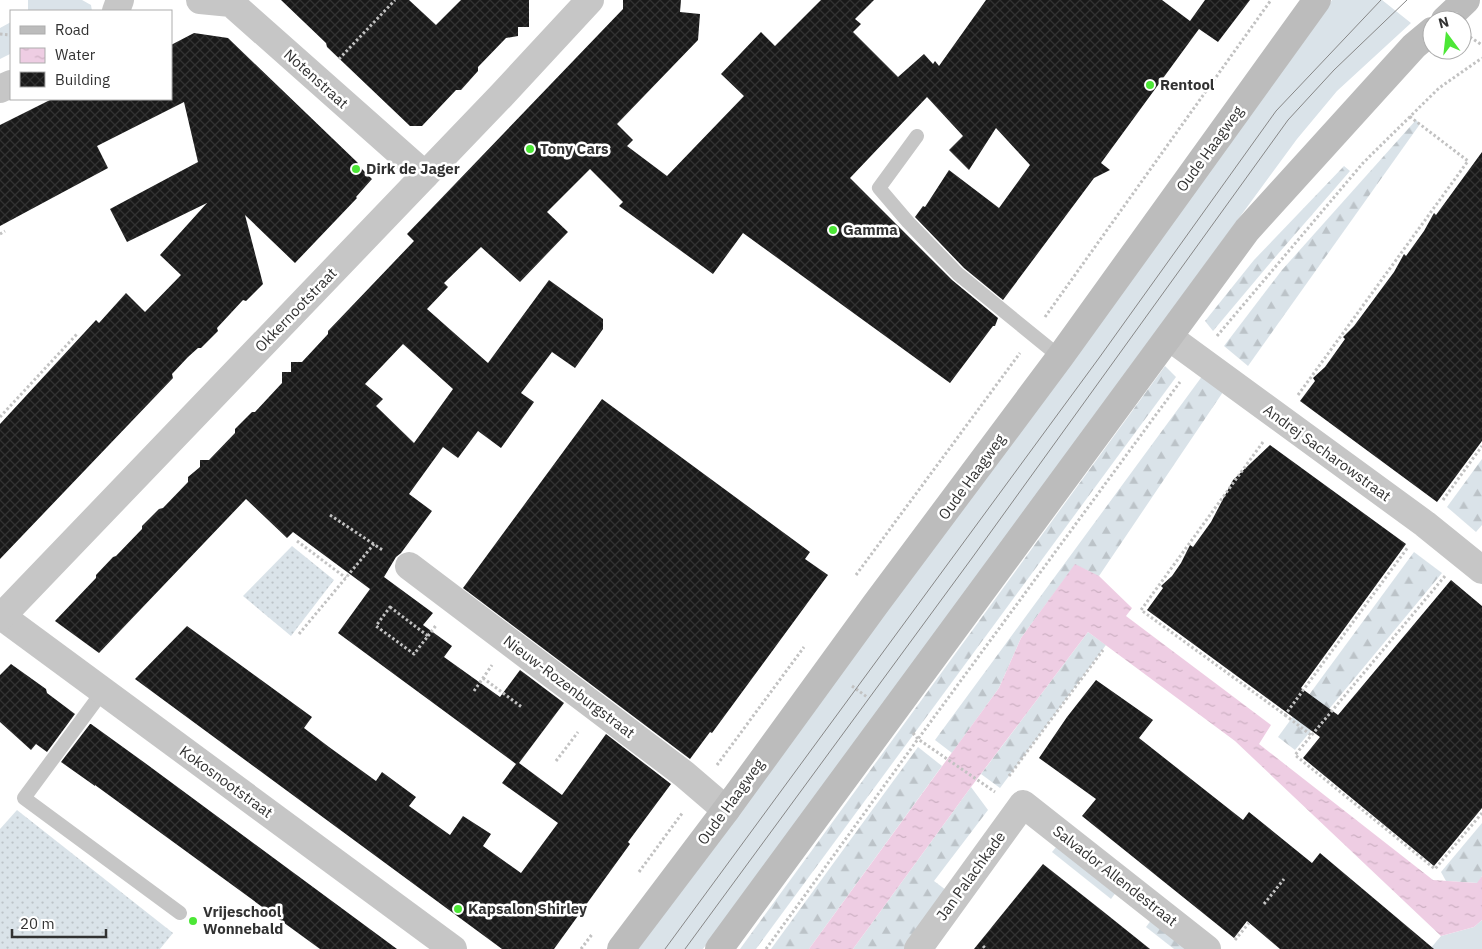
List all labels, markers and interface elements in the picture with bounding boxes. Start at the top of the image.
legend [10,10,172,100]
north arrow [1422,10,1472,60]
text: N [1436,12,1451,32]
text: Road [55,20,90,39]
text: Water [55,45,96,64]
street label: Notenstraat [280,45,352,113]
text: Building [55,70,110,89]
place label: Rentool [1160,75,1215,94]
marker: Rentool [1144,79,1156,91]
street label: Oude Haagweg [1172,102,1247,195]
place label: Tony Cars [540,139,609,158]
marker: Tony Cars [524,143,536,155]
place label: Dirk de Jager [366,159,460,178]
marker: Dirk de Jager [350,163,362,175]
place label: Gamma [843,220,898,239]
marker: Gamma [827,224,839,236]
street label: Okkernootstraat [251,264,341,356]
street label: Andrej Sacharowstraat [1260,400,1395,505]
street label: Oude Haagweg [934,430,1009,523]
street label: Nieuw-Rozenburgstraat [500,631,639,742]
street label: Kokosnootstraat [176,741,277,822]
street label: Oude Haagweg [693,755,768,848]
street label: Salvador Allendestraat [1049,821,1181,930]
street label: Jan Palachkade [932,827,1009,924]
place label: Kapsalon Shirley [468,899,587,918]
place label: Vrijeschool Wonnebald [203,902,283,938]
marker: Kapsalon Shirley [452,903,464,915]
scale bar [12,906,106,938]
text: 20 m [20,914,55,933]
marker: Vrijeschool Wonnebald [187,915,199,927]

